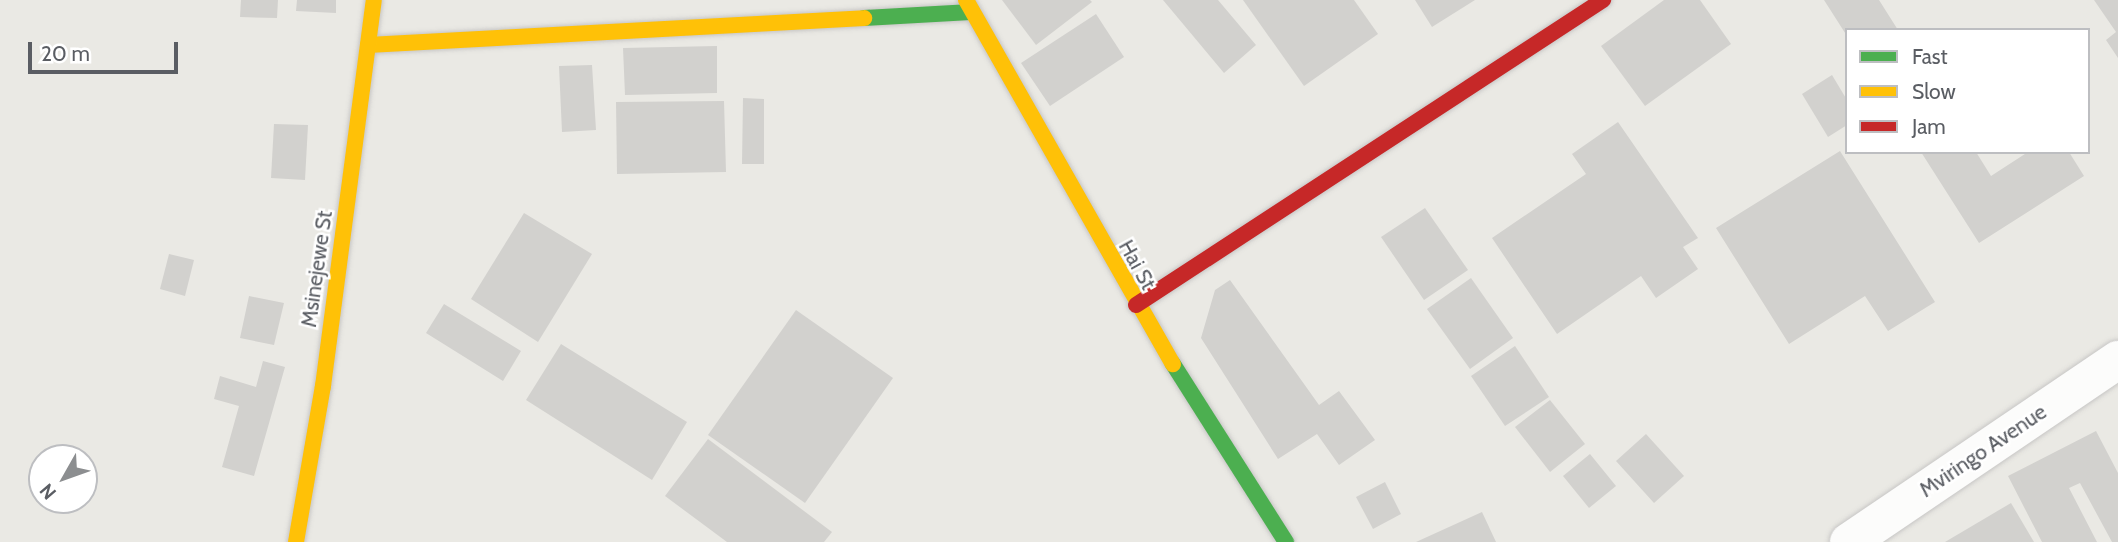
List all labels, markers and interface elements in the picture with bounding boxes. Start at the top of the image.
scale bar [32,28,182,72]
legend [1845,28,2090,154]
text: 20 m [41,41,90,66]
text: Fast [1912,44,1948,69]
text: Slow [1912,79,1956,104]
text: Jam [1912,114,1946,139]
street label: Msinejewe St [296,209,338,329]
street label: Hai St [1113,236,1161,294]
street label: Mviringo Avenue [1915,399,2051,503]
north arrow [28,444,98,514]
text: N [35,479,61,504]

